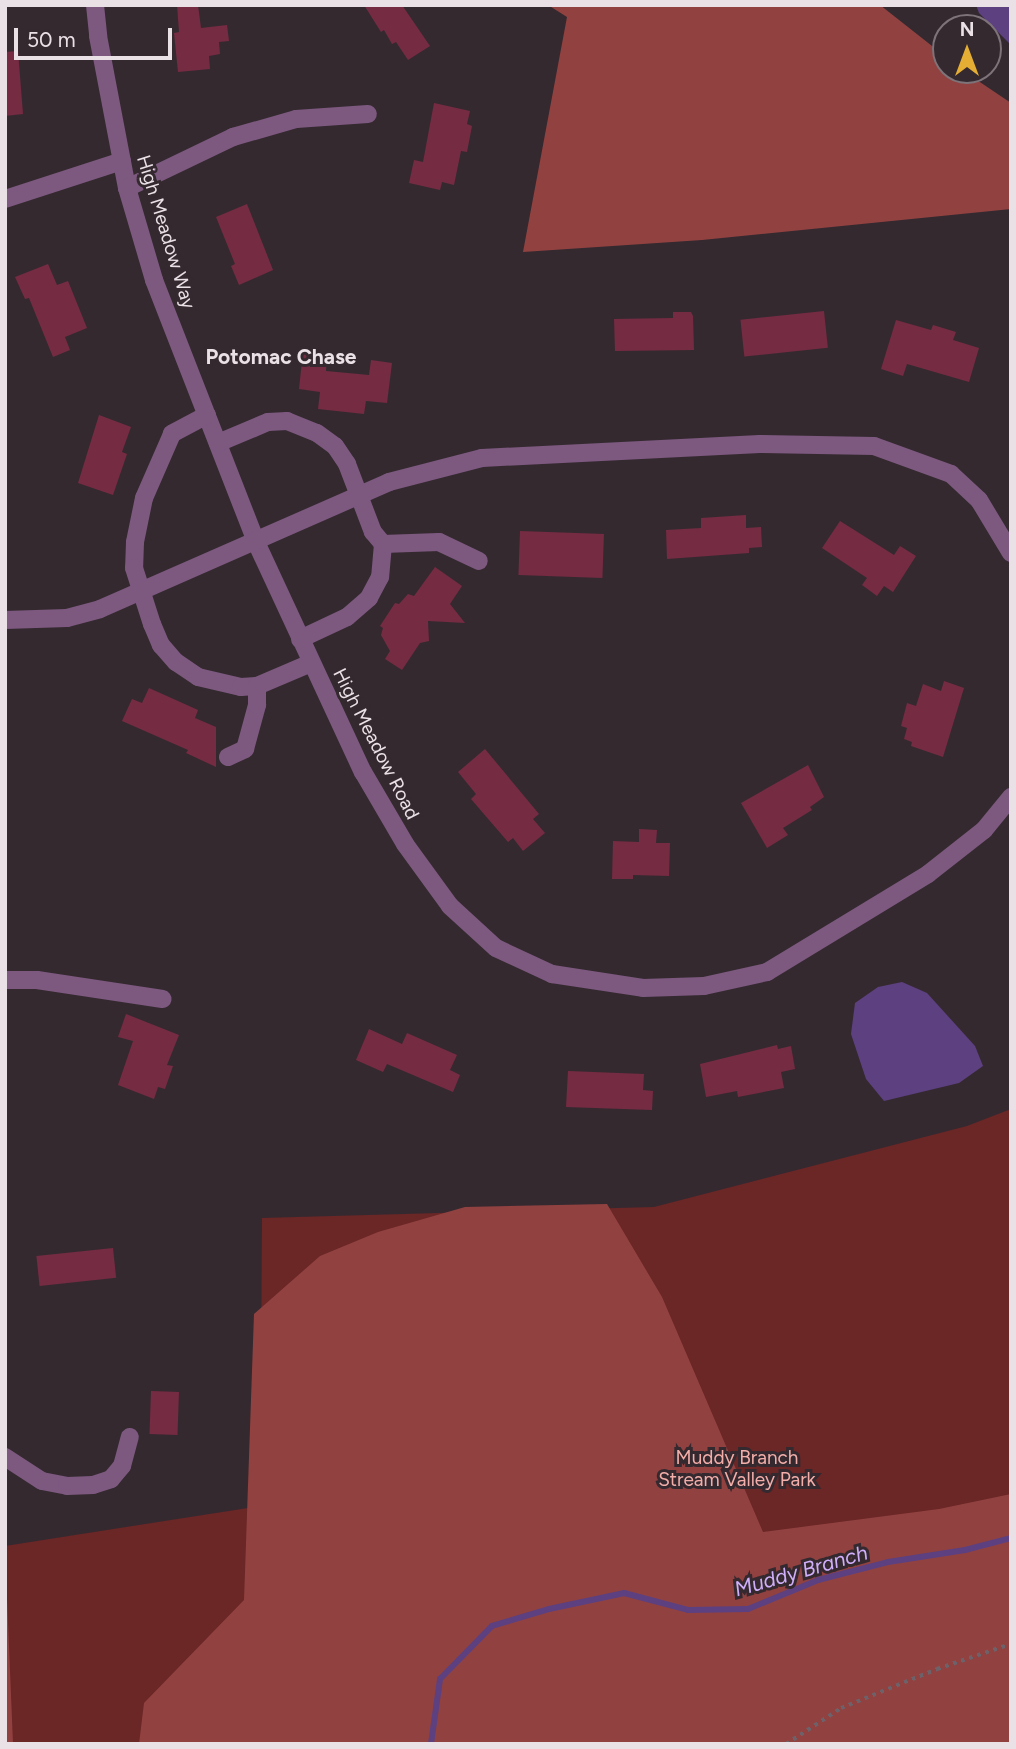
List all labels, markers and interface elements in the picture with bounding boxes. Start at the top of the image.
scale bar [18,14,175,58]
north arrow [932,14,1002,84]
text: N [960,18,974,41]
text: 50 m [27,27,76,52]
street label: High Meadow Way [132,152,200,312]
district label: Potomac Chase [206,344,356,370]
street label: High Meadow Road [328,665,424,823]
park label: Muddy Branch Stream Valley Park [658,1447,816,1491]
water label: Muddy Branch [731,1540,871,1602]

